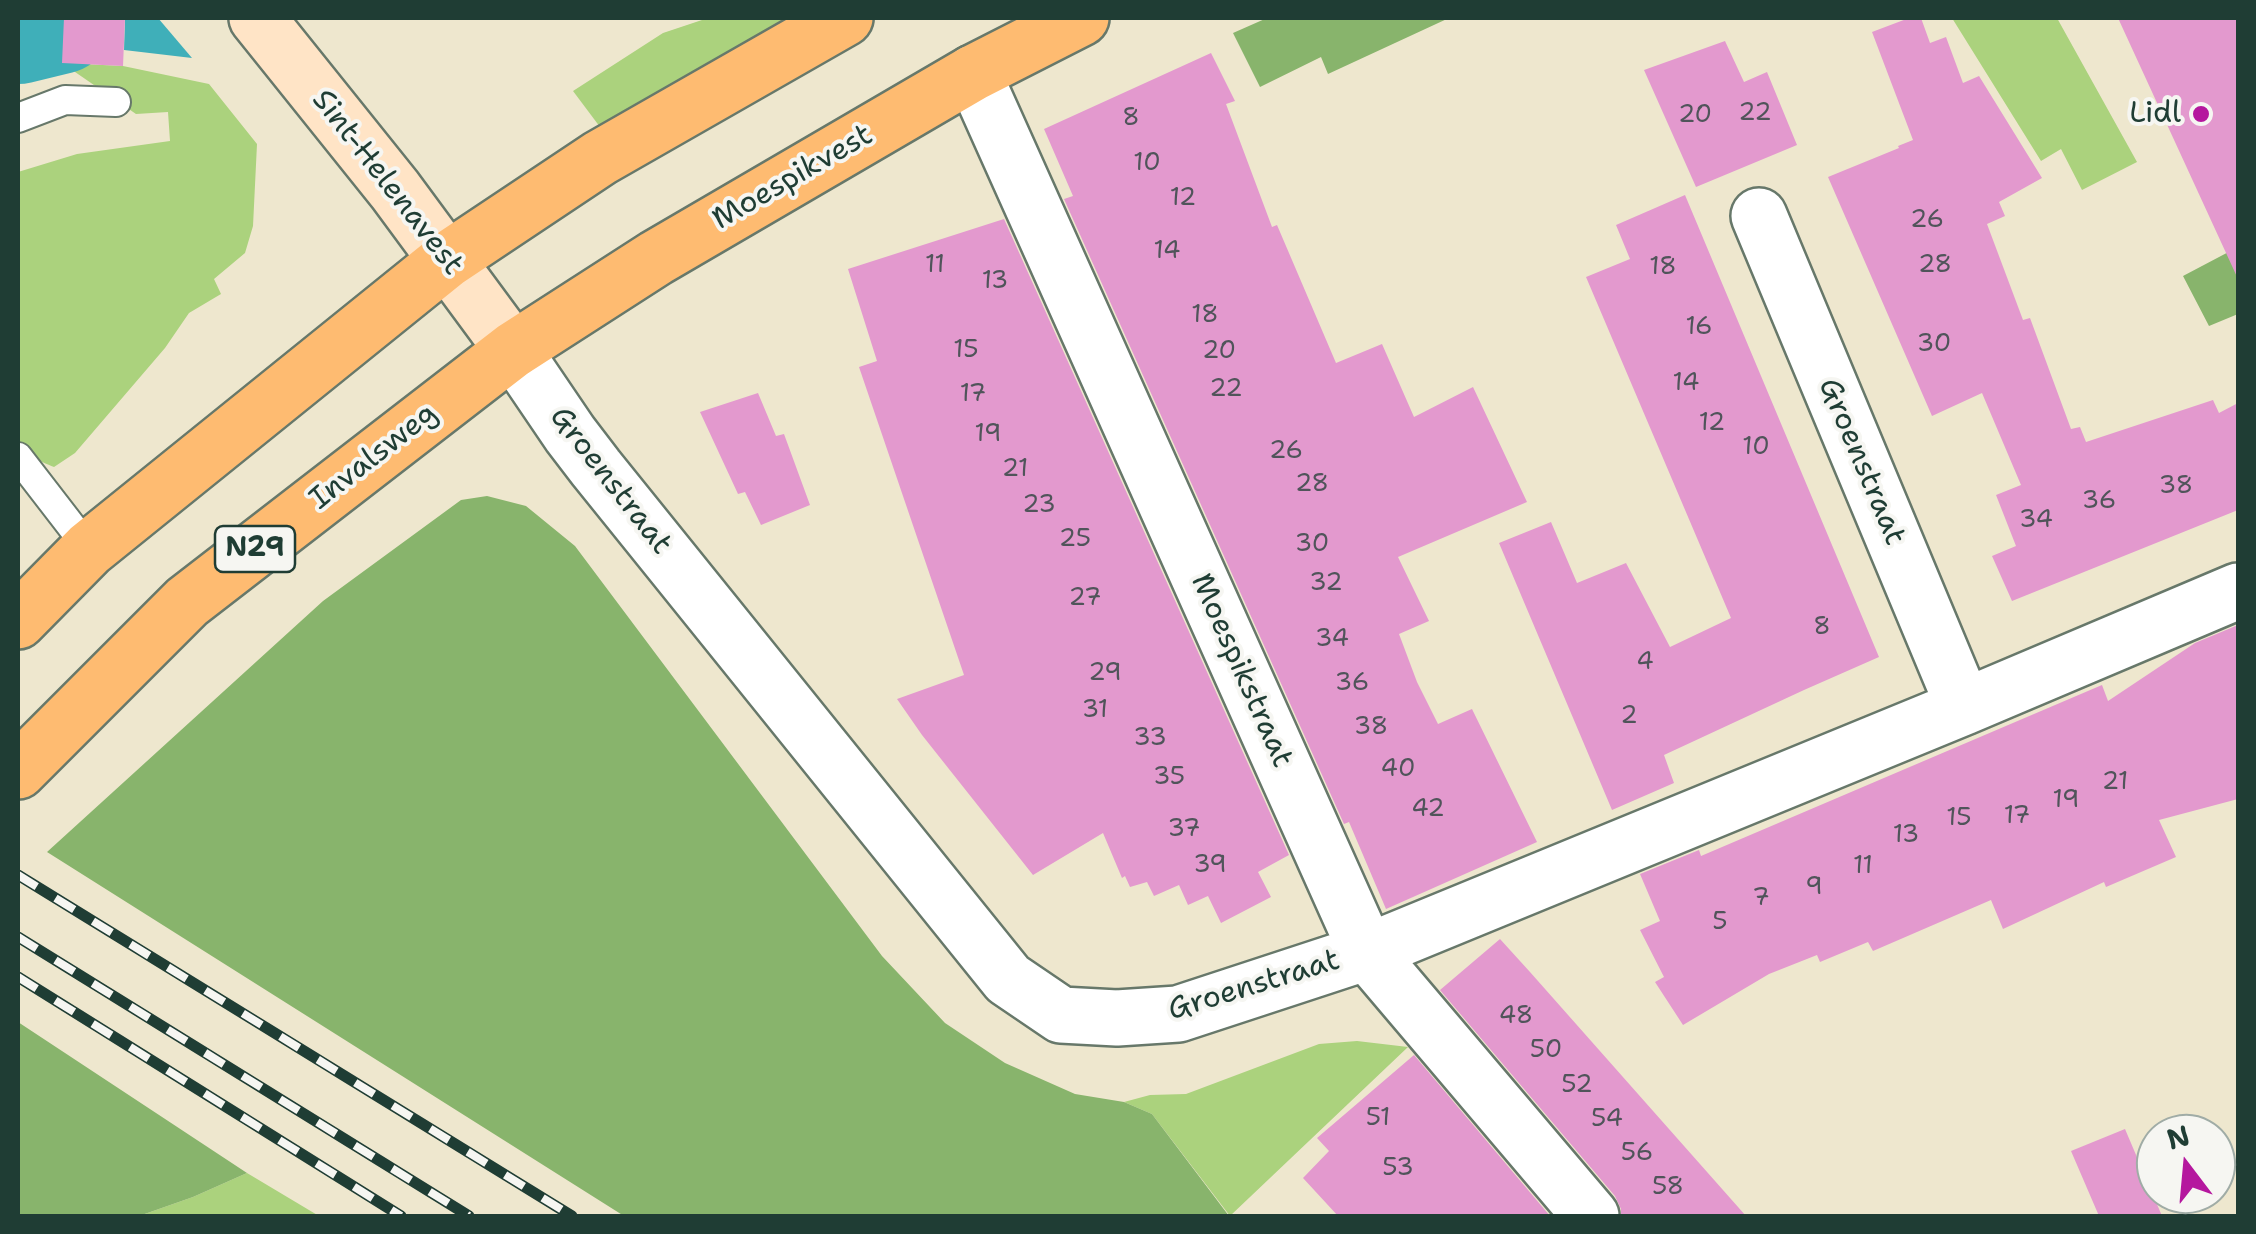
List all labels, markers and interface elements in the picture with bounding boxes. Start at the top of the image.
street label: Sint-Helenavest [304,83,470,283]
place label: Lidl [2129,96,2181,132]
house number: 22 [1738,98,1772,128]
house number: 20 [1678,100,1712,130]
house number: 8 [1122,103,1140,133]
marker: Lidl [2190,103,2212,125]
street label: Moespikvest [707,118,879,238]
house number: 10 [1133,148,1161,178]
house number: 12 [1170,183,1196,213]
house number: 26 [1910,205,1944,235]
house number: 14 [1154,236,1180,266]
house number: 11 [925,250,945,280]
house number: 28 [1918,250,1952,280]
house number: 18 [1649,252,1677,282]
house number: 13 [982,266,1008,296]
house number: 18 [1191,300,1219,330]
house number: 16 [1685,312,1713,342]
house number: 30 [1917,329,1951,359]
house number: 15 [953,335,979,365]
house number: 20 [1202,336,1236,366]
house number: 14 [1673,368,1699,398]
street label: Groenstraat [1810,373,1912,551]
house number: 22 [1209,374,1243,404]
house number: 17 [960,379,986,409]
street label: Invalsweg [303,396,445,518]
street label: Groenstraat [541,400,679,562]
house number: 12 [1699,408,1725,438]
house number: 19 [975,419,1001,449]
house number: 10 [1742,432,1770,462]
house number: 26 [1269,436,1303,466]
house number: 21 [1002,454,1028,484]
house number: 28 [1295,469,1329,499]
house number: 38 [2159,471,2193,501]
house number: 36 [2082,486,2116,516]
house number: 23 [1022,490,1056,520]
house number: 34 [2019,505,2053,535]
house number: 25 [1059,524,1091,554]
road number: N29 [215,526,295,572]
house number: 30 [1295,529,1329,559]
house number: 32 [1309,568,1343,598]
street label: Moespikstraat [1182,569,1300,773]
house number: 27 [1068,583,1102,613]
house number: 8 [1813,612,1831,642]
house number: 34 [1315,624,1349,654]
house number: 4 [1636,647,1654,677]
house number: 29 [1088,658,1122,688]
house number: 36 [1335,668,1369,698]
house number: 31 [1082,695,1108,725]
house number: 2 [1620,701,1638,731]
house number: 38 [1354,712,1388,742]
house number: 33 [1133,723,1167,753]
house number: 40 [1381,754,1415,784]
house number: 35 [1153,762,1185,792]
house number: 21 [2102,767,2128,797]
house number: 19 [2053,785,2079,815]
house number: 42 [1411,794,1445,824]
house number: 17 [2004,801,2030,831]
house number: 15 [1946,803,1972,833]
house number: 37 [1168,814,1200,844]
house number: 13 [1893,820,1919,850]
house number: 39 [1193,850,1227,880]
house number: 11 [1853,851,1873,881]
house number: 9 [1805,872,1823,902]
house number: 7 [1752,883,1770,913]
house number: 5 [1712,907,1728,937]
street label: Groenstraat [1164,943,1344,1029]
house number: 48 [1499,1001,1533,1031]
house number: 50 [1530,1035,1562,1065]
house number: 52 [1561,1070,1593,1100]
house number: 51 [1366,1103,1390,1133]
house number: 54 [1591,1104,1623,1134]
north arrow [2136,1114,2236,1214]
text: N [2162,1116,2194,1158]
house number: 56 [1621,1138,1653,1168]
house number: 53 [1382,1153,1414,1183]
house number: 58 [1652,1172,1684,1202]

